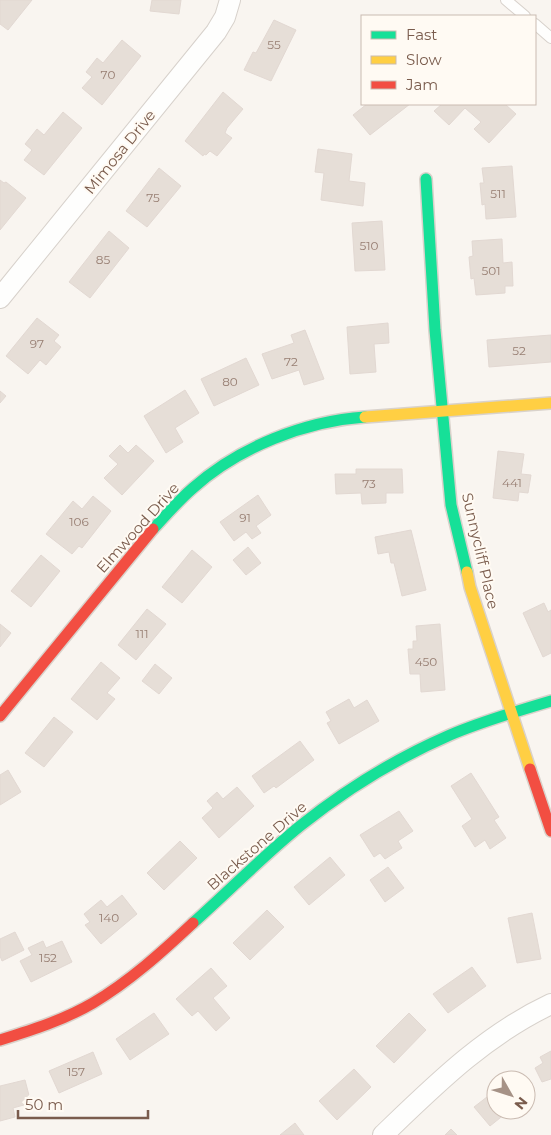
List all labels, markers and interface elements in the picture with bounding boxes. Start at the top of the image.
legend [361,15,536,105]
text: Fast [406,25,437,44]
house number: 55 [267,37,281,52]
text: Slow [406,50,442,69]
house number: 70 [101,67,115,82]
text: Jam [405,75,438,94]
street label: Mimosa Drive [80,106,159,198]
house number: 511 [490,186,506,201]
house number: 75 [146,190,160,205]
house number: 510 [359,238,379,253]
house number: 85 [96,252,110,267]
house number: 501 [481,263,501,278]
house number: 97 [30,336,44,351]
house number: 52 [512,343,526,358]
house number: 72 [284,354,298,369]
house number: 80 [222,374,238,389]
house number: 441 [502,475,522,490]
house number: 73 [362,476,376,491]
street label: Elmwood Drive [92,479,183,577]
street label: Sunnycliff Place [458,491,503,611]
house number: 91 [239,510,251,525]
house number: 106 [69,514,89,529]
house number: 111 [136,626,149,641]
house number: 450 [415,654,437,669]
street label: Blackstone Drive [203,797,311,894]
house number: 140 [99,910,119,925]
house number: 152 [39,950,57,965]
house number: 157 [67,1064,85,1079]
north arrow [486,1070,536,1120]
scale bar [18,1088,148,1120]
text: N [511,1093,532,1113]
text: 50 m [25,1095,63,1114]

